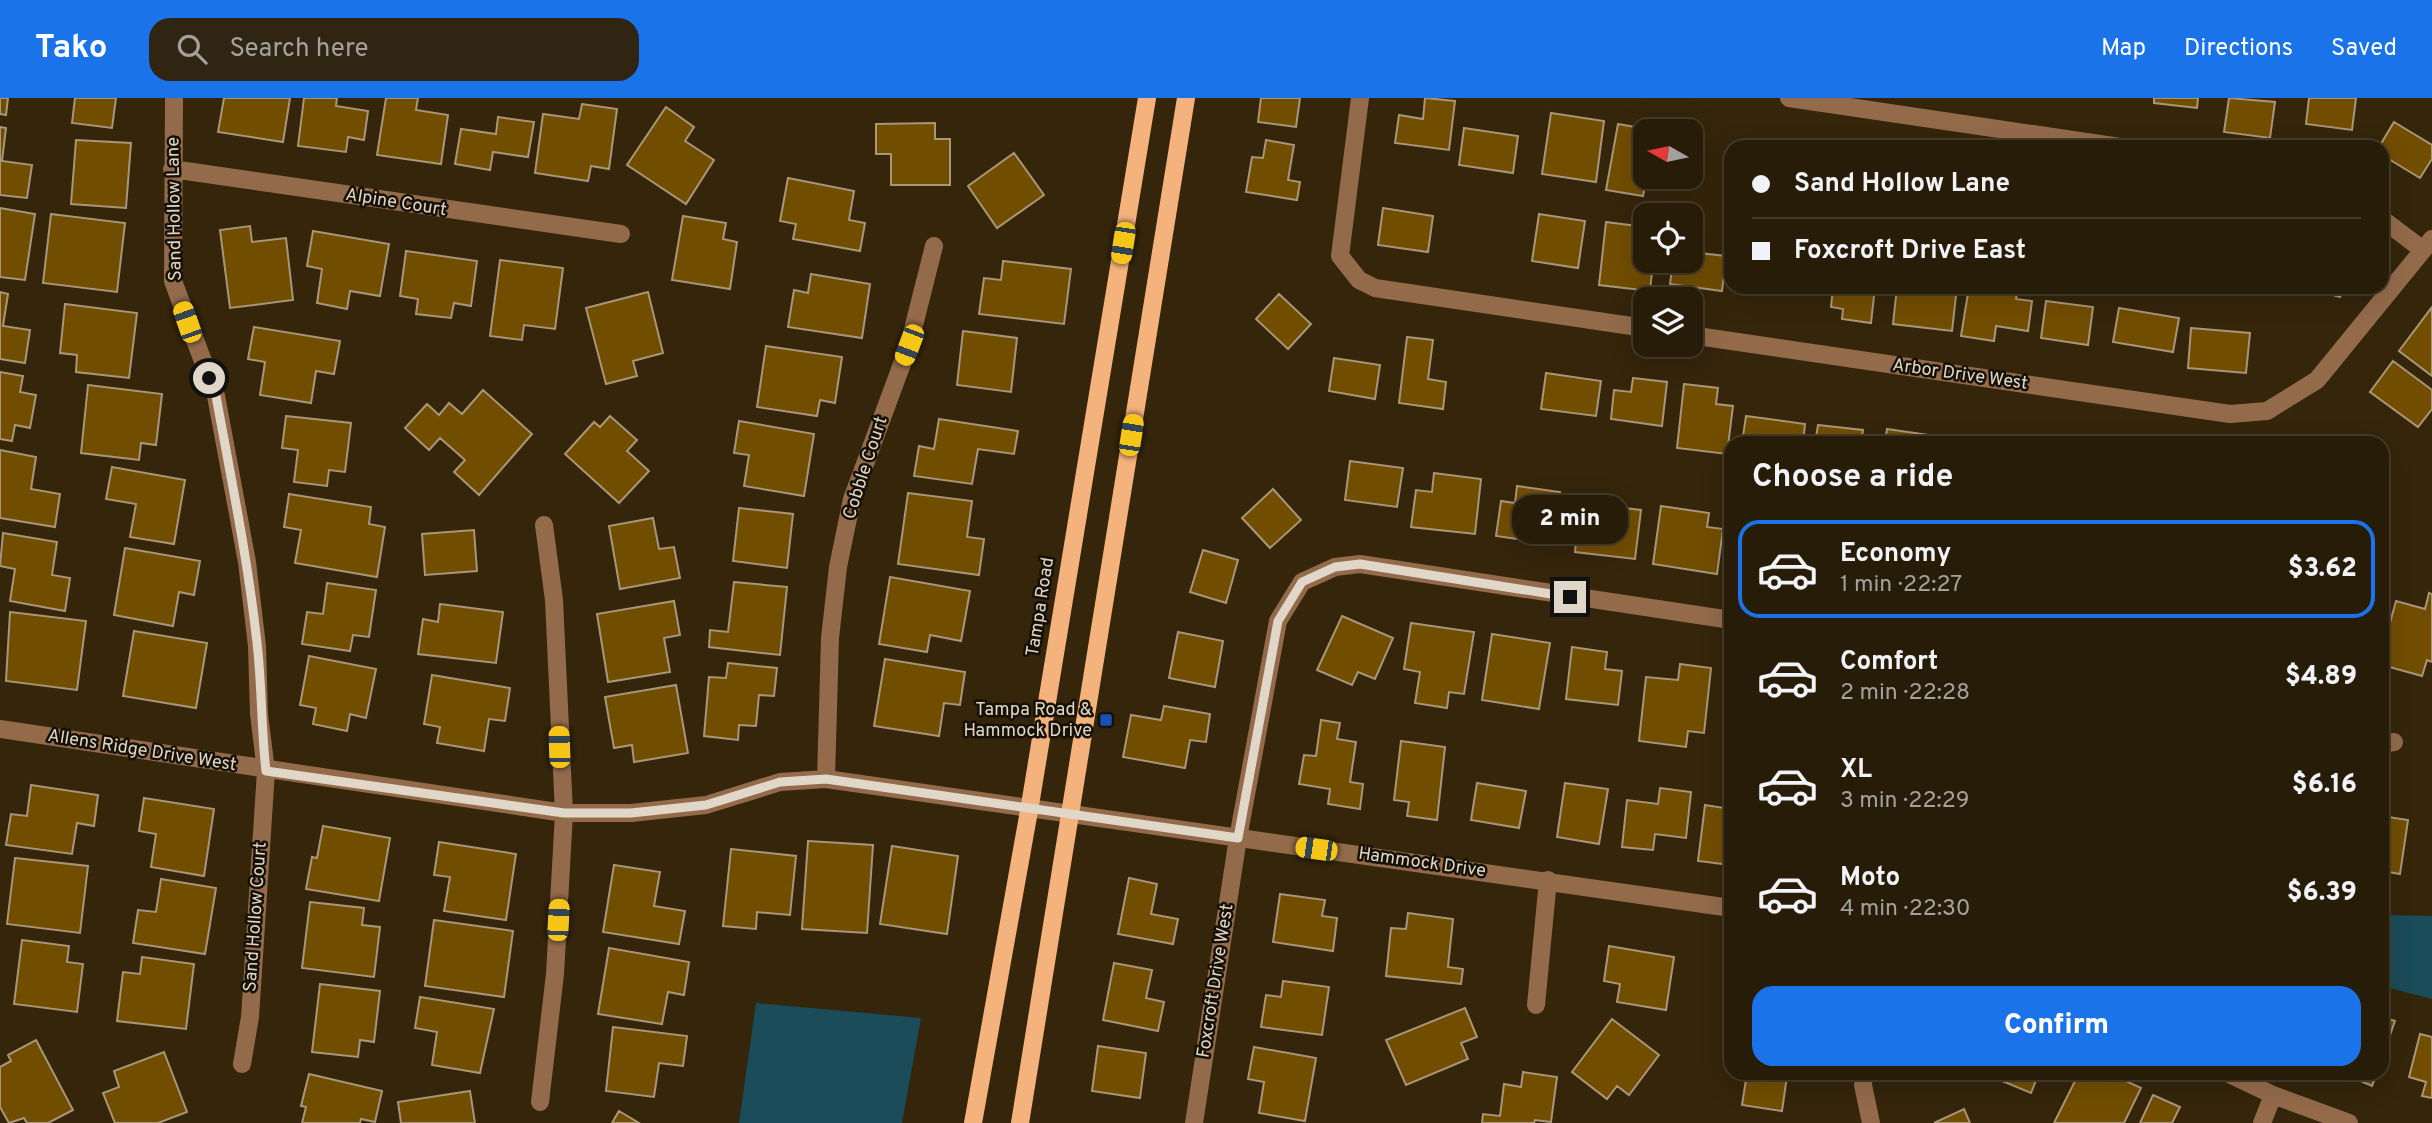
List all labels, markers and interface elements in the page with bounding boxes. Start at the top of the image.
search box [149,18,639,81]
text: Tako [35,28,107,70]
icon: search [173,30,211,68]
text: Search here [229,33,368,66]
text: Map [2101,34,2146,64]
text: Directions [2184,34,2293,64]
text: Saved [2331,34,2397,64]
north arrow [1633,119,1703,189]
map controls [1633,119,1703,357]
street label: Sand Hollow Lane [162,137,188,281]
text: Sand Hollow Lane [1794,168,2010,201]
street label: Alpine Court [344,184,448,222]
button: locate [1633,203,1703,273]
car [1110,221,1137,265]
text: Foxcroft Drive East [1794,235,2026,268]
button: layers [1633,287,1703,357]
car [171,299,204,345]
car [892,322,927,368]
street label: Arbor Drive West [1891,354,2029,396]
route start [193,362,225,394]
car [1118,413,1145,457]
street label: Cobble Court [839,414,893,522]
text: Choose a ride [1752,458,1953,498]
callout: 2 min [1512,496,1628,545]
text: 2 min [1540,505,1600,534]
icon: car [1756,538,1819,601]
text: Economy [1840,538,1951,571]
text: $3.62 [2288,553,2357,586]
street label: Tampa Road [1022,556,1060,658]
text: 1 min · 22:27 [1840,571,1962,600]
route end [1554,581,1586,613]
icon: car [1756,646,1819,709]
text: Comfort [1840,646,1938,679]
text: $4.89 [2285,661,2357,694]
text: 2 min · 22:28 [1840,679,1970,708]
place label: Tampa Road & Hammock Drive [963,699,1092,743]
marker: Tampa Road & Hammock Drive [1098,712,1114,728]
street label: Allens Ridge Drive West [46,725,238,777]
car [548,726,571,768]
icon: car [1756,754,1819,817]
text: XL [1840,754,1872,787]
text: $6.16 [2292,769,2357,802]
text: 3 min · 22:29 [1840,787,1969,816]
car [1294,836,1339,862]
street label: Sand Hollow Court [239,841,273,993]
street label: Hammock Drive [1357,843,1487,883]
icon: car [1756,862,1819,925]
text: Moto [1840,862,1900,895]
text: $6.39 [2287,877,2357,910]
text: 4 min · 22:30 [1840,895,1970,924]
car [547,898,570,942]
street label: Foxcroft Drive West [1192,902,1240,1060]
button: Confirm [1752,986,2361,1066]

